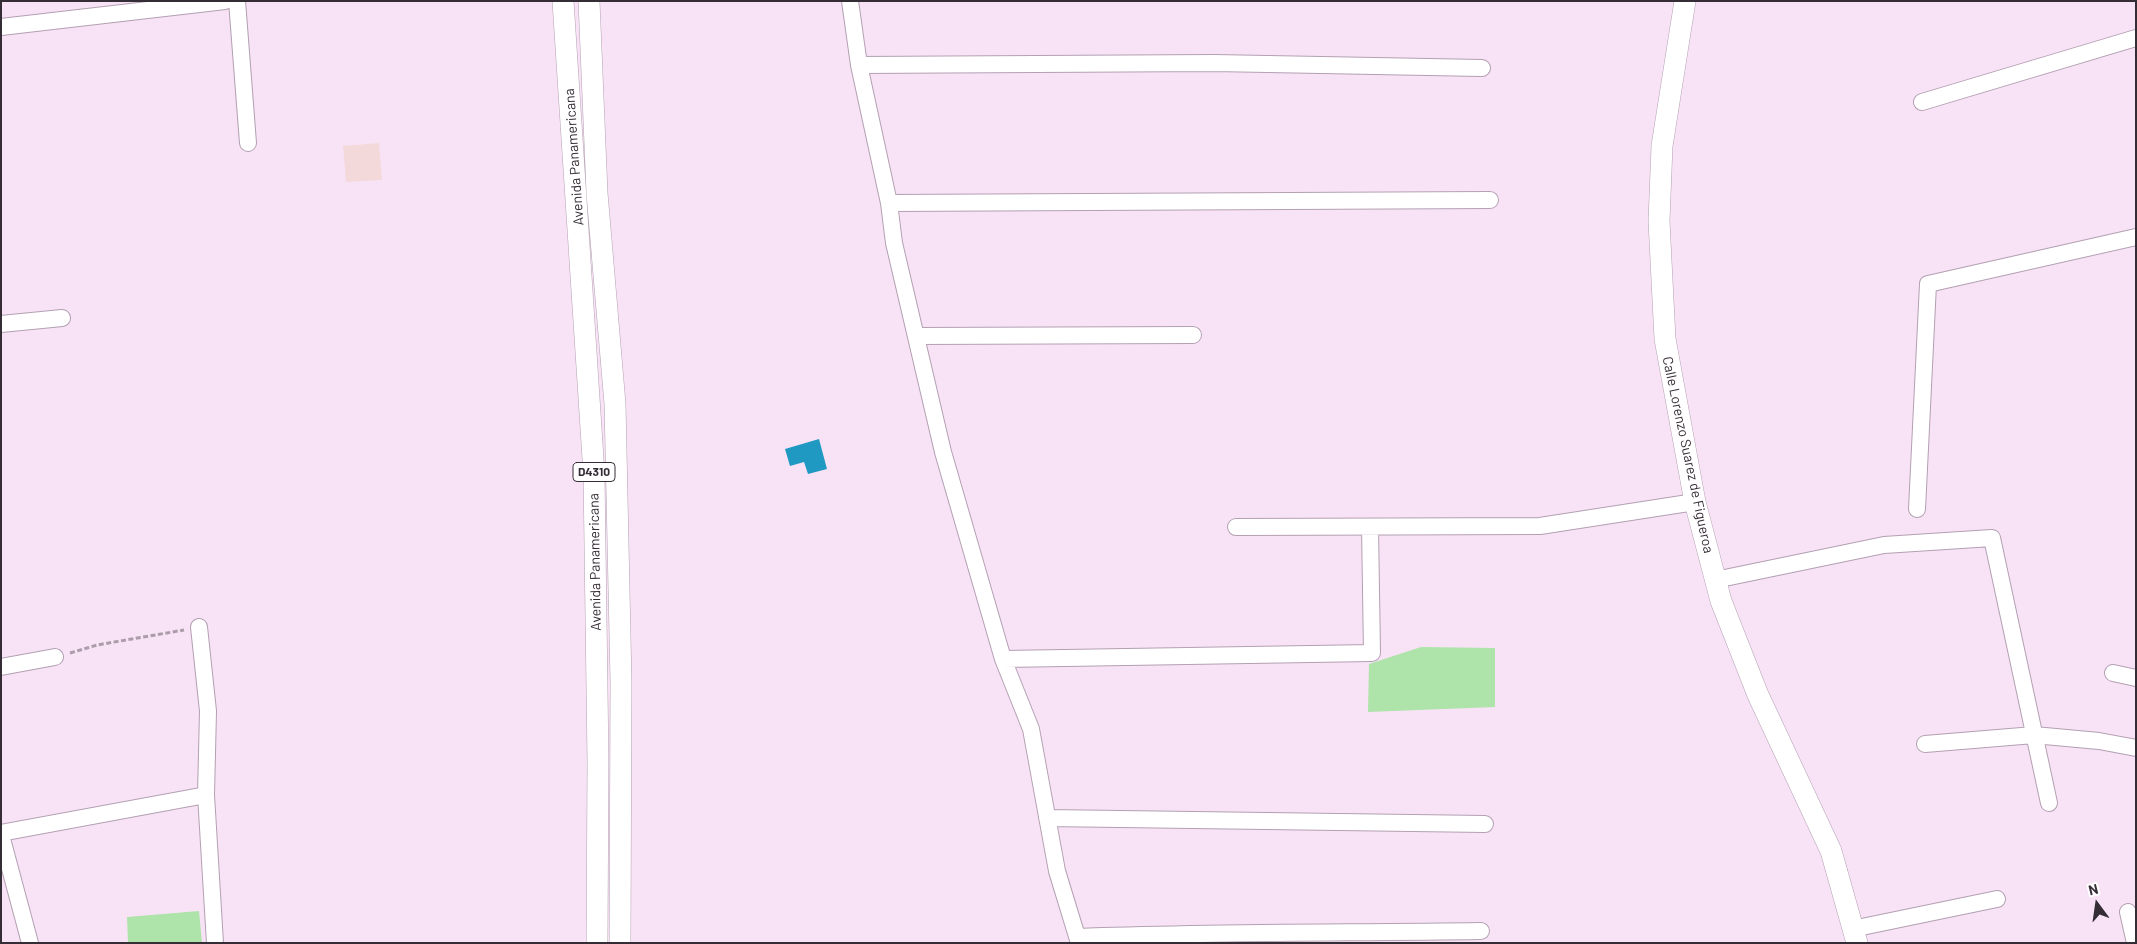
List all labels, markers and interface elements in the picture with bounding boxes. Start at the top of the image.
street label: Avenida Panamericana [561,88,587,226]
street label: Calle Lorenzo Suarez de Figueroa [1659,355,1717,555]
road number: D4310 [573,462,615,482]
street label: Avenida Panamericana [585,493,605,631]
north arrow [2072,879,2122,929]
text: N [2087,880,2100,898]

